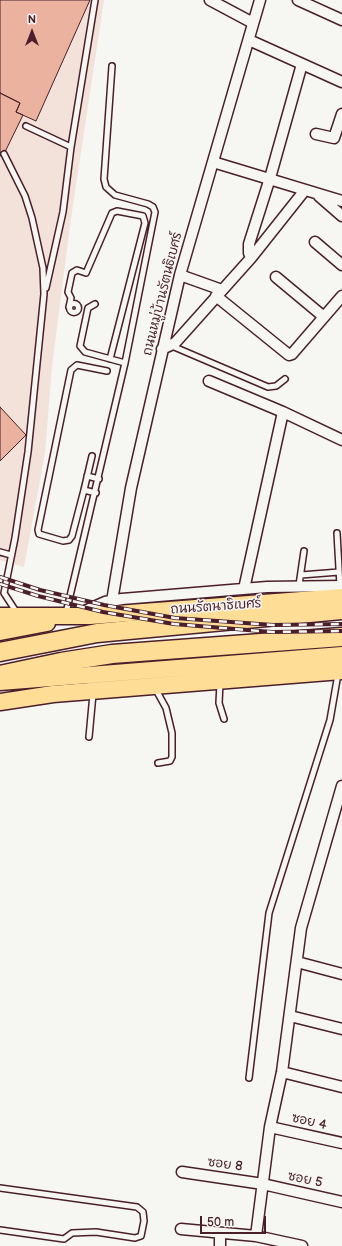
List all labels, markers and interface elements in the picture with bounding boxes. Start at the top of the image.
north arrow [12,12,52,52]
text: N [28,13,36,26]
street label: ถนนหมู่บ้านรัตนธิเบศร์ [140,231,186,357]
street label: ถนนรัตนาธิเบศร์ [170,596,262,618]
street label: ซอย 4 [290,1110,328,1134]
street label: ซอย 8 [206,1155,244,1175]
street label: ซอย 5 [286,1169,324,1191]
scale bar [202,1208,268,1234]
text: 50 m [207,1215,234,1230]

